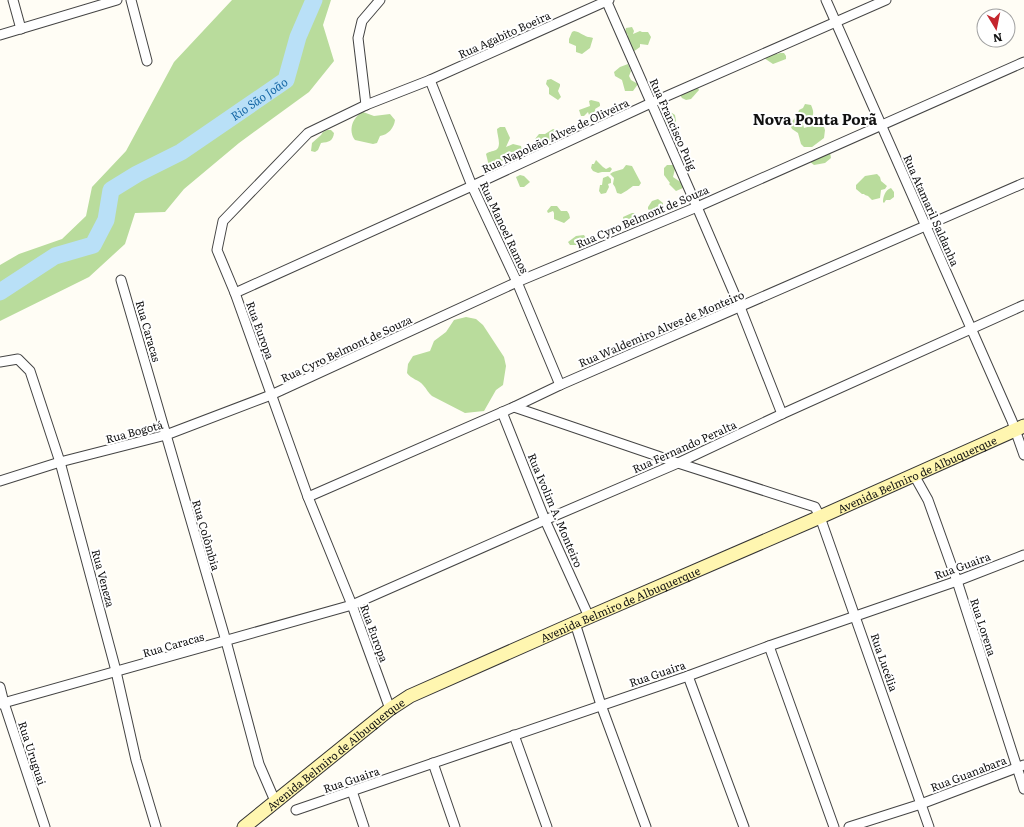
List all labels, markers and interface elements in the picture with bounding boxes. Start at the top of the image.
street label: Rua Agabito Boeira [455,6,553,62]
north arrow [976,8,1016,48]
text: N [992,30,1004,48]
water label: Rio São João [227,73,291,125]
street label: Rua Francisco Puig [647,76,702,173]
street label: Rua Napoleão Alves de Oliveira [479,94,631,176]
district label: Nova Ponta Porã [753,107,878,130]
street label: Rua Atamaril Saldanha [900,152,964,268]
street label: Rua Manoel Ramos [477,178,533,276]
street label: Rua Cyro Belmont de Souza [573,181,711,251]
street label: Rua Waldemiro Alves de Monteiro [576,286,746,370]
street label: Rua Caracas [133,298,165,364]
street label: Rua Europa [243,299,279,361]
street label: Rua Cyro Belmont de Souza [278,311,414,385]
street label: Rua Bogotá [104,416,165,446]
street label: Rua Fernando Peralta [629,416,739,476]
street label: Avenida Belmiro de Albuquerque [835,431,999,516]
street label: Rua Ivolim A. Monteiro [525,450,587,570]
street label: Rua Colômbia [189,498,225,572]
street label: Rua Veneza [89,547,119,609]
street label: Rua Guaira [932,547,992,583]
street label: Avenida Belmiro de Albuquerque [538,562,703,645]
street label: Rua Lorena [967,596,1001,658]
street label: Rua Europa [357,602,393,664]
street label: Rua Caracas [140,628,206,660]
street label: Rua Lucélia [868,631,902,693]
street label: Rua Guaira [627,656,687,690]
street label: Avenida Belmiro de Albuquerque [263,694,408,814]
street label: Rua Uruguai [15,719,51,787]
street label: Rua Guanabara [928,751,1008,795]
street label: Rua Guaira [321,762,381,796]

